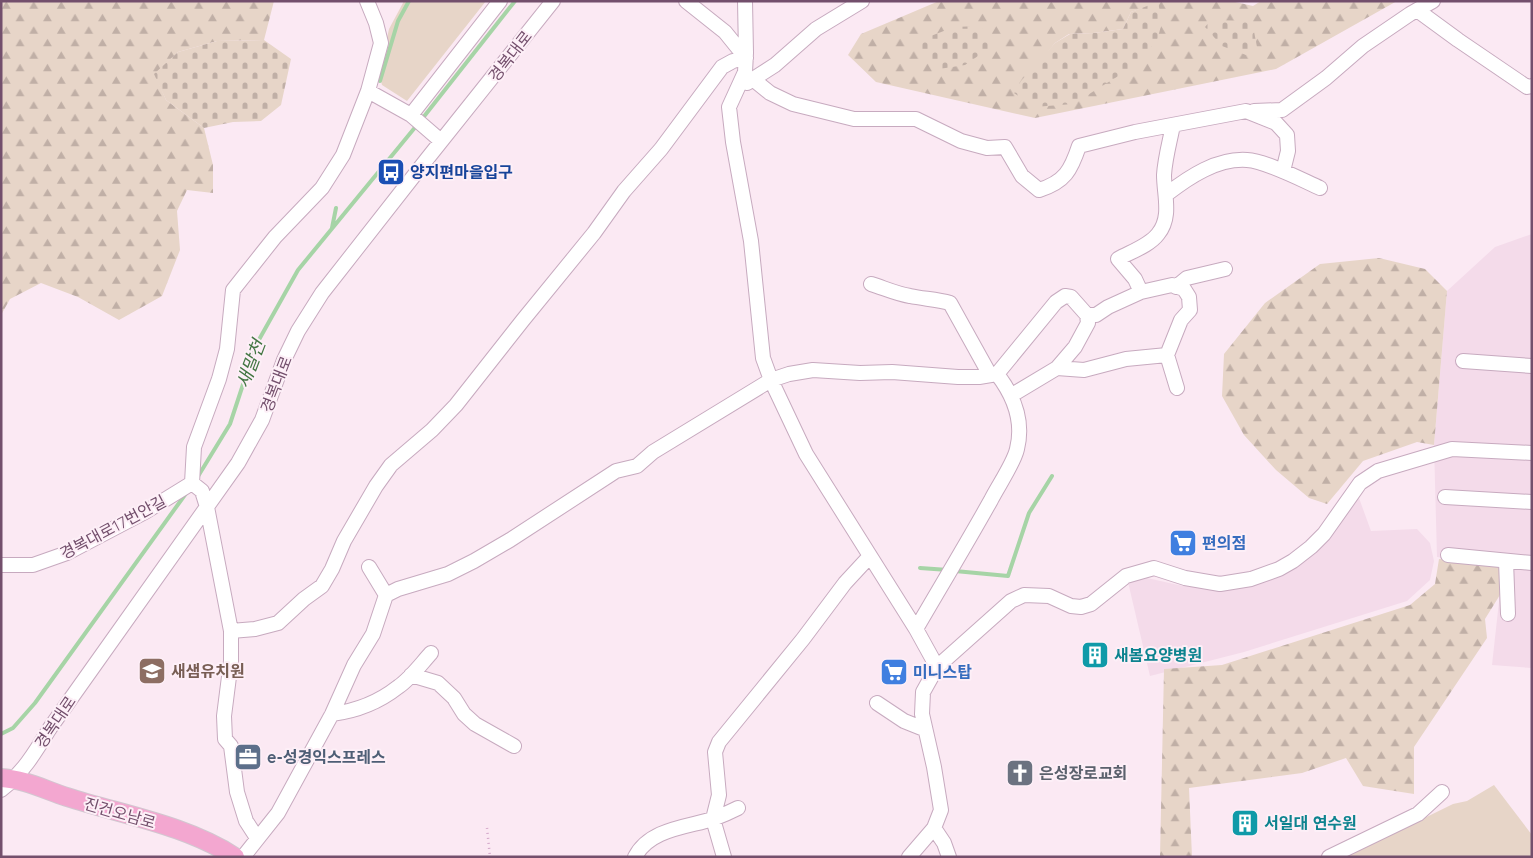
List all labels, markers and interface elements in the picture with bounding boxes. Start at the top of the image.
street label: 경복대로 [484,26,536,85]
bus stop icon: 양지편마을입구 [376,157,406,187]
place label: 양지편마을입구 [410,162,513,182]
water label: 새말천 [231,334,271,391]
street label: 경복대로 [256,353,296,415]
street label: 경복대로17번안길 [57,491,169,563]
supermarket icon: 편의점 [1168,528,1198,558]
place label: 편의점 [1202,533,1246,553]
building icon: 새봄요양병원 [1080,640,1110,670]
place label: 새봄요양병원 [1114,645,1202,665]
school or university icon: 새샘유치원 [137,656,167,686]
supermarket icon: 미니스탑 [879,657,909,687]
place label: 새샘유치원 [171,661,245,681]
place label: 미니스탑 [913,662,972,682]
street label: 경복대로 [30,692,80,752]
office icon: e-성경익스프레스 [233,742,263,772]
place label: e-성경익스프레스 [267,747,386,767]
church icon: 은성장로교회 [1005,758,1035,788]
place label: 은성장로교회 [1039,763,1127,783]
street label: 진건오남로 [82,793,158,833]
building icon: 서일대 연수원 [1230,808,1260,838]
place label: 서일대 연수원 [1264,813,1357,833]

